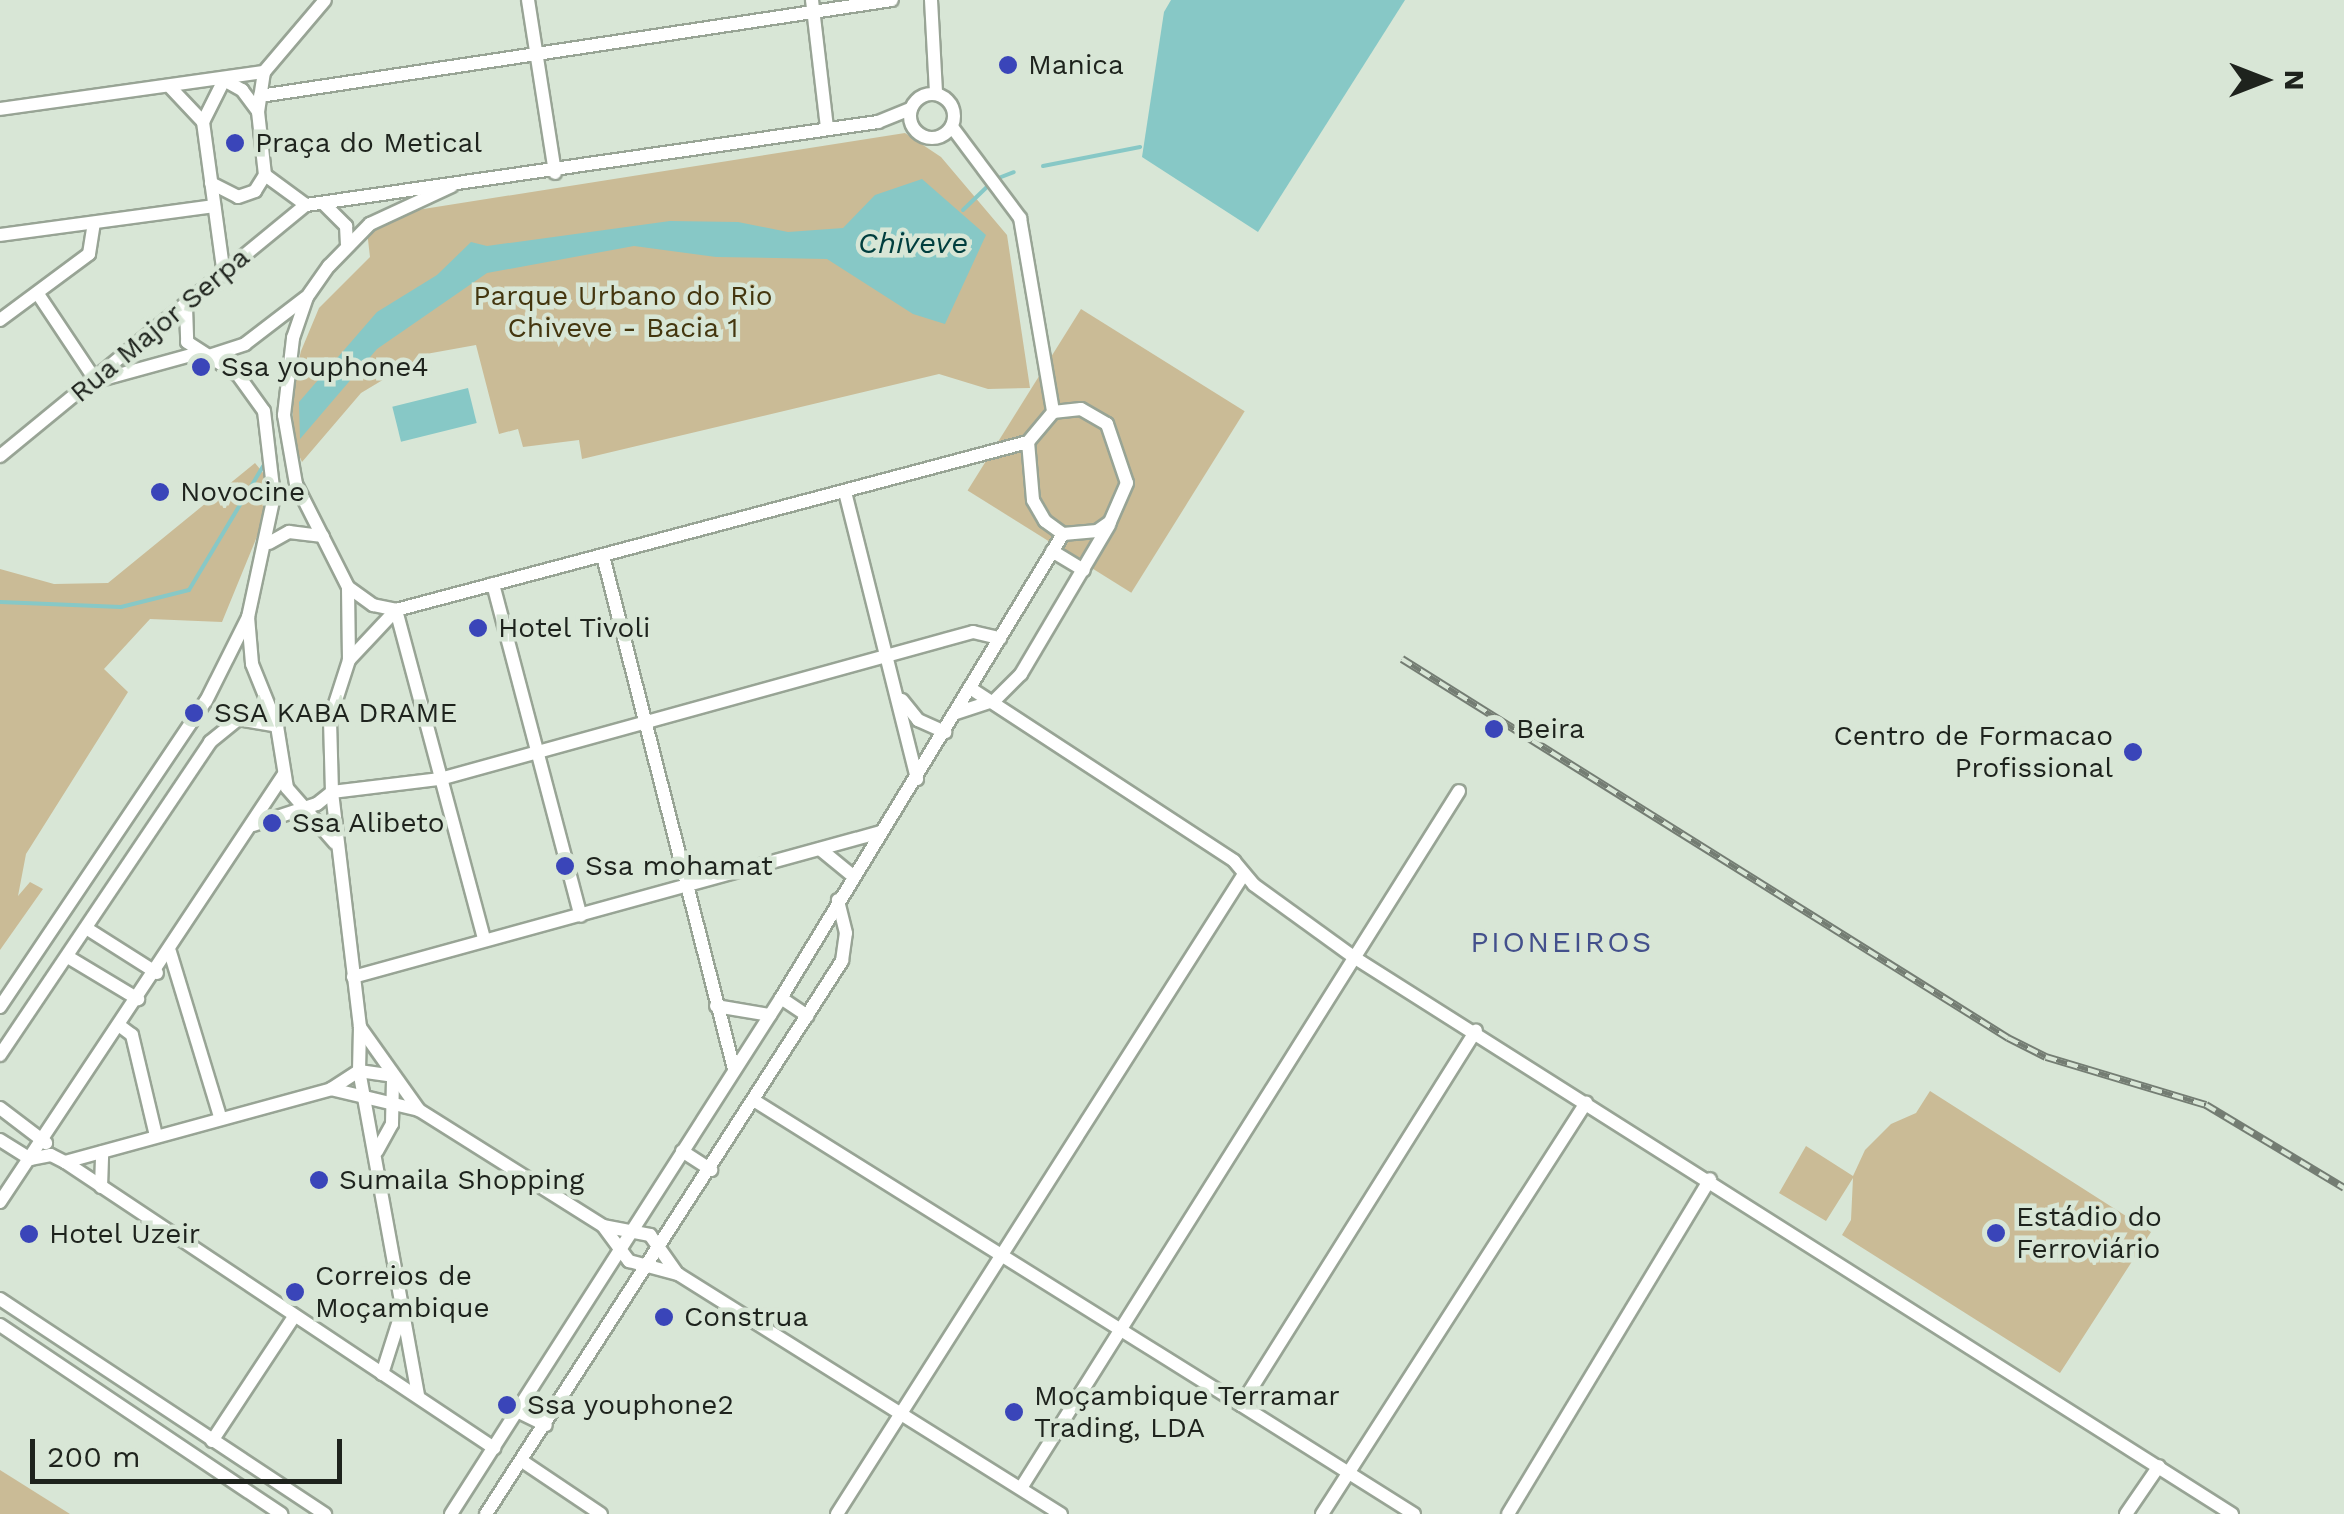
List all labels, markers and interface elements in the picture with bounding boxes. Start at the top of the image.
north arrow [2214,30,2314,130]
place label: Manica [1028,48,1124,82]
marker: Manica [997,54,1019,76]
text: N [2278,70,2311,90]
place label: Praça do Metical [255,126,483,160]
marker: Praça do Metical [224,132,246,154]
water label: Chiveve [858,225,968,261]
street label: Rua Major Serpa [63,240,257,410]
park label: Parque Urbano do Rio Chiveve - Bacia 1 [473,279,773,345]
place label: Ssa youphone4 [221,350,430,384]
marker: Ssa youphone4 [190,356,212,378]
place label: Novocine [180,475,305,509]
marker: Novocine [149,481,171,503]
place label: Hotel Tivoli [498,611,652,645]
marker: Hotel Tivoli [467,617,489,639]
place label: SSA KABA DRAME [214,696,460,730]
marker: SSA KABA DRAME [183,702,205,724]
place label: Beira [1516,712,1585,746]
marker: Beira [1481,716,1507,742]
place label: Centro de Formacao Profissional [1834,719,2113,785]
marker: Centro de Formacao Profissional [2122,741,2144,763]
place label: Ssa Alibeto [292,806,446,840]
marker: Ssa Alibeto [261,812,283,834]
place label: Ssa mohamat [585,849,773,883]
marker: Ssa mohamat [554,855,576,877]
district label: PIONEIROS [1470,924,1654,960]
place label: Sumaila Shopping [339,1163,585,1197]
marker: Sumaila Shopping [308,1169,330,1191]
place label: Estádio do Ferroviário [2016,1200,2162,1266]
place label: Hotel Uzeir [49,1217,201,1251]
marker: Estádio do Ferroviário [1985,1222,2007,1244]
marker: Hotel Uzeir [18,1223,40,1245]
place label: Correios de Moçambique [315,1259,490,1325]
marker: Correios de Moçambique [284,1281,306,1303]
place label: Construa [684,1300,808,1334]
marker: Construa [653,1306,675,1328]
place label: Moçambique Terramar Trading, LDA [1034,1379,1340,1445]
place label: Ssa youphone2 [527,1388,735,1422]
marker: Ssa youphone2 [496,1394,518,1416]
marker: Moçambique Terramar Trading, LDA [1003,1401,1025,1423]
scale bar [35,1419,348,1481]
text: 200 m [47,1439,141,1474]

